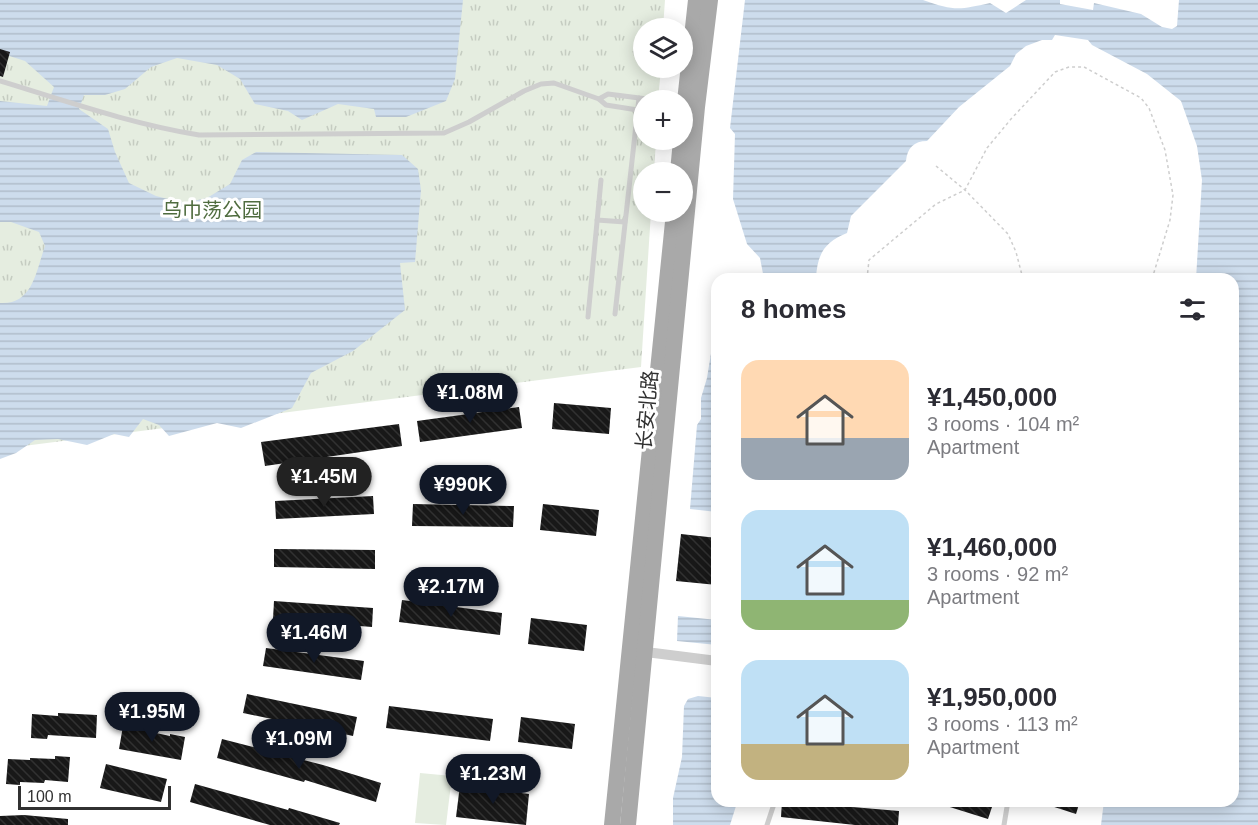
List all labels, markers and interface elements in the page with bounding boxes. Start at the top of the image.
map controls [633,18,693,222]
button: layers [633,18,693,78]
button: + [633,90,693,150]
button: − [633,162,693,222]
park label: 乌巾荡公园 [162,199,262,221]
icon: filters [1176,293,1209,326]
text: 8 homes [741,294,847,324]
street label: 长安北路 [633,369,661,451]
pin: ¥1.08M [421,373,519,424]
text: ¥1.08M [437,381,503,403]
text: ¥1,450,000 [927,382,1057,412]
icon: home [789,384,861,456]
text: 3 rooms · 104 m² [927,413,1079,435]
text: Apartment [927,436,1019,458]
pin: ¥1.45M [275,457,373,508]
text: ¥1.45M [291,465,357,487]
pin: ¥990K [421,465,505,516]
text: ¥990K [434,473,492,495]
text: ¥1,460,000 [927,532,1057,562]
icon: home [789,534,861,606]
text: 3 rooms · 92 m² [927,563,1068,585]
pin: ¥2.17M [402,567,500,618]
text: ¥2.17M [418,575,484,597]
text: Apartment [927,586,1019,608]
pin: ¥1.46M [265,613,363,664]
text: ¥1.46M [281,621,347,643]
text: ¥1,950,000 [927,682,1057,712]
icon: home [789,684,861,756]
pin: ¥1.95M [103,692,201,743]
text: ¥1.95M [119,700,185,722]
text: 3 rooms · 113 m² [927,713,1078,735]
pin: ¥1.09M [250,719,348,770]
text: ¥1.09M [266,727,332,749]
text: Apartment [927,736,1019,758]
pin: ¥1.23M [444,754,542,805]
text: ¥1.23M [460,762,526,784]
scale bar [18,783,171,810]
text: 100 m [27,788,71,805]

